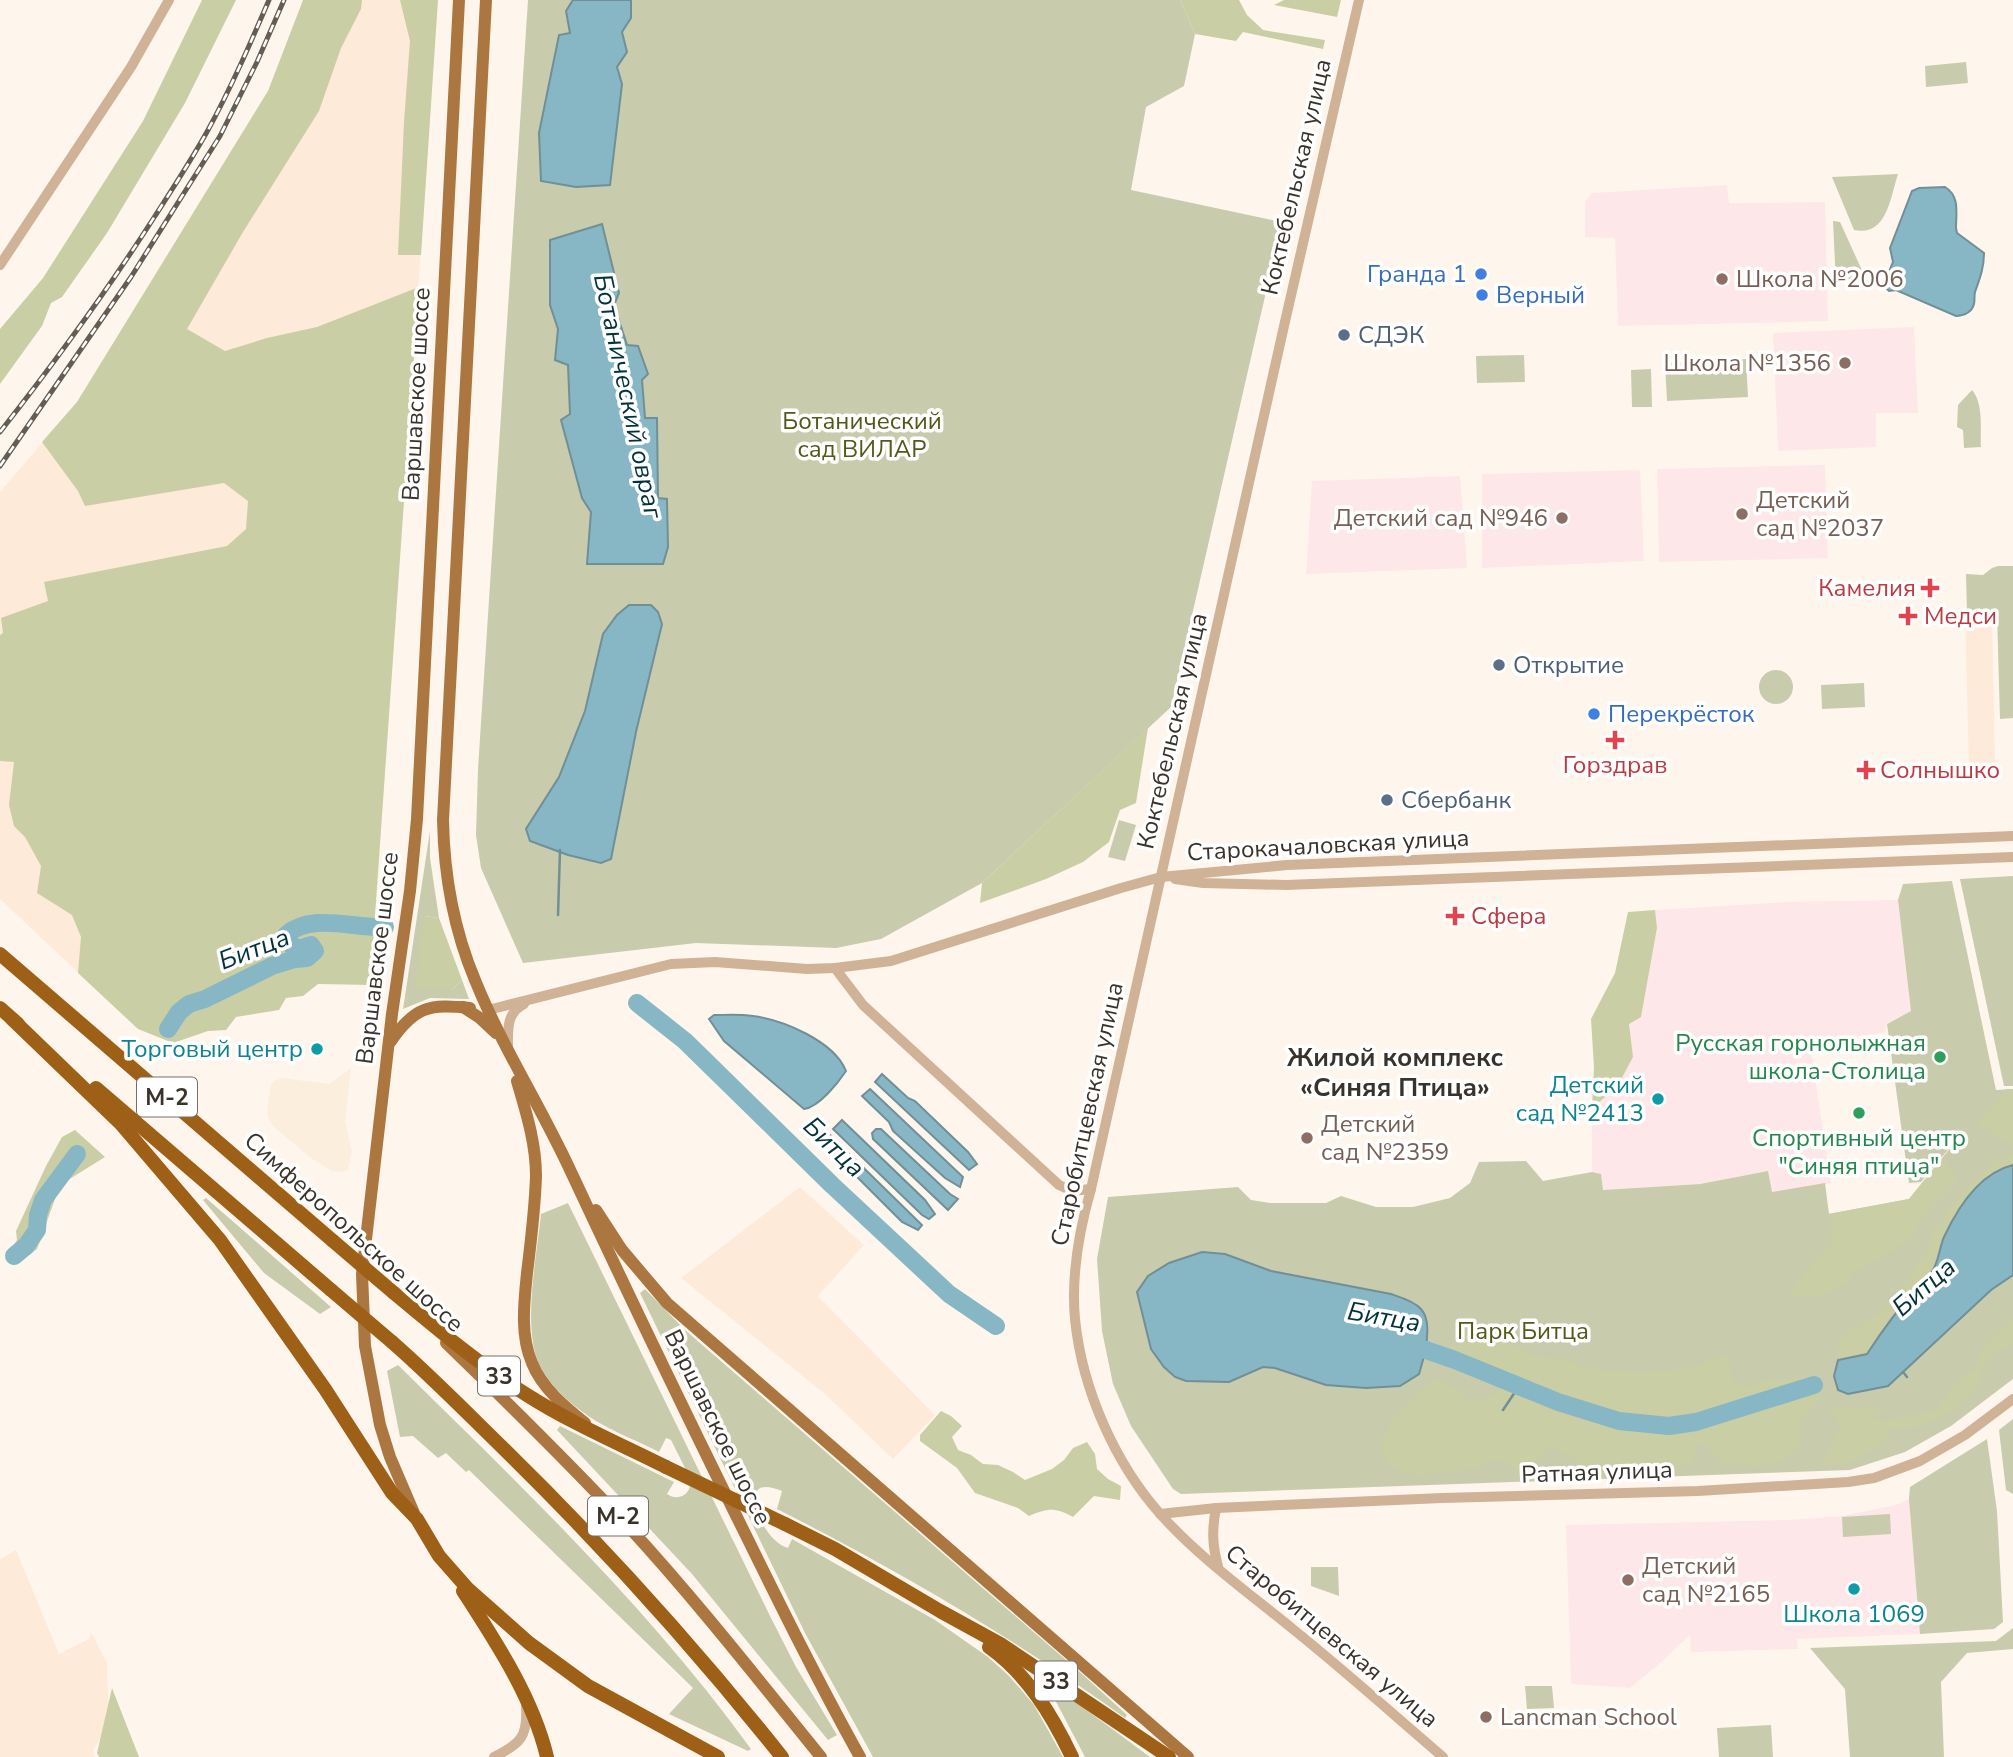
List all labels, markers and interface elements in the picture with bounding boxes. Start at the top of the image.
street label: Коктебельская улица [1253,56,1339,298]
place label: Гранда 1 [1367,258,1467,290]
place label: Школа №2006 [1736,263,1904,295]
marker: Гранда 1 [1473,266,1489,282]
water label: Ботанический овраг [585,271,671,522]
marker: Школа №2006 [1714,271,1730,287]
place label: Верный [1496,279,1585,311]
street label: Варшавское шоссе [394,286,438,502]
marker: Верный [1474,287,1490,303]
place label: СДЭК [1358,319,1425,351]
marker: СДЭК [1336,327,1352,343]
place label: Школа №1356 [1663,347,1831,379]
marker: Школа №1356 [1837,355,1853,371]
park label: Ботанический сад ВИЛАР [782,405,942,465]
place label: Детский сад №2037 [1756,484,1884,544]
place label: Детский сад №946 [1334,502,1548,534]
marker: Детский сад №2037 [1734,506,1750,522]
marker: Детский сад №946 [1554,510,1570,526]
place label: Камелия [1818,572,1916,604]
marker: Камелия [1922,580,1938,596]
place label: Медси [1924,600,1997,632]
marker: Медси [1898,606,1918,626]
street label: Коктебельская улица [1129,610,1215,852]
place label: Открытие [1513,649,1624,681]
marker: Открытие [1491,657,1507,673]
place label: Перекрёсток [1608,698,1755,730]
marker: Перекрёсток [1586,706,1602,722]
marker: Горздрав [1607,732,1623,748]
place label: Горздрав [1563,749,1667,781]
place label: Солнышко [1880,754,2000,786]
marker: Солнышко [1858,762,1874,778]
place label: Сбербанк [1401,784,1512,816]
marker: Сбербанк [1379,792,1395,808]
street label: Старокачаловская улица [1186,822,1470,868]
street label: Варшавское шоссе [348,850,406,1066]
place label: Сфера [1471,900,1546,932]
marker: Сфера [1445,906,1465,926]
water label: Битца [213,920,295,978]
street label: Старобитцевская улица [1043,979,1131,1249]
place label: Русская горнолыжная школа-Столица [1675,1027,1926,1087]
place label: Торговый центр [121,1033,303,1065]
district label: Жилой комплекс «Синяя Птица» [1287,1040,1503,1105]
marker: Торговый центр [309,1041,325,1057]
marker: Русская горнолыжная школа-Столица [1932,1049,1948,1065]
place label: Детский сад №2413 [1516,1069,1644,1129]
road number: М-2 [137,1078,197,1116]
marker: Детский сад №2413 [1650,1091,1666,1107]
marker: Спортивный центр "Синяя птица" [1851,1105,1867,1121]
place label: Детский сад №2359 [1321,1108,1449,1168]
water label: Битца [795,1109,873,1185]
place label: Спортивный центр "Синяя птица" [1752,1122,1966,1182]
street label: Симферопольское шоссе [237,1125,471,1339]
marker: Детский сад №2359 [1299,1130,1315,1146]
water label: Битца [1885,1250,1963,1324]
water label: Битца [1345,1293,1423,1341]
park label: Парк Битца [1457,1315,1589,1347]
street label: Варшавское шоссе [657,1324,779,1530]
road number: 33 [478,1357,520,1396]
street label: Ратная улица [1521,1453,1673,1491]
road number: М-2 [588,1497,648,1536]
street label: Старобитцевская улица [1219,1537,1445,1735]
place label: Детский сад №2165 [1642,1550,1770,1610]
marker: Детский сад №2165 [1620,1572,1636,1588]
marker: Школа 1069 [1846,1581,1862,1597]
place label: Школа 1069 [1783,1598,1925,1630]
road number: 33 [1035,1662,1077,1700]
place label: Lancman School [1500,1701,1677,1733]
marker: Lancman School [1478,1709,1494,1725]

